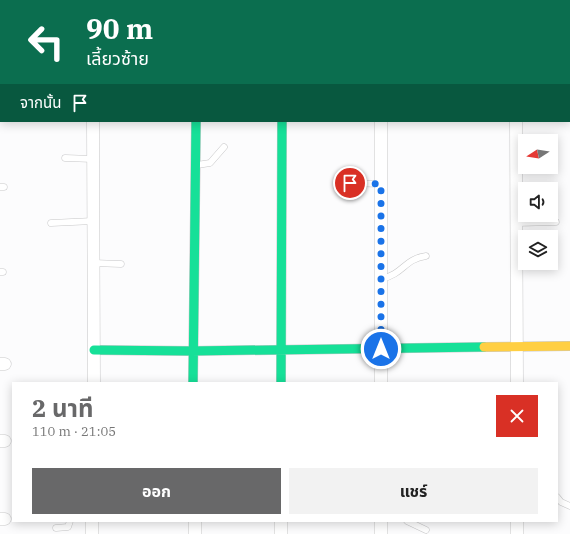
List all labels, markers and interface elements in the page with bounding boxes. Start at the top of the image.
text: 90 m [86,10,153,47]
icon: left [20,16,72,68]
text: เลี้ยวซ้าย [86,47,149,70]
icon: arrive [69,92,91,114]
text: จากนั้น [20,93,61,112]
north arrow [518,134,558,174]
map controls [518,134,558,270]
pin [333,166,367,200]
icon: arrive [339,172,361,194]
button: sound [518,182,558,222]
button: layers [518,230,558,270]
position arrow [360,328,402,370]
text: 2 นาที [32,392,93,424]
button: close [496,395,538,437]
text: 110 m · 21:05 [32,423,116,440]
button: ออก [32,468,281,514]
button: แชร์ [289,468,538,514]

